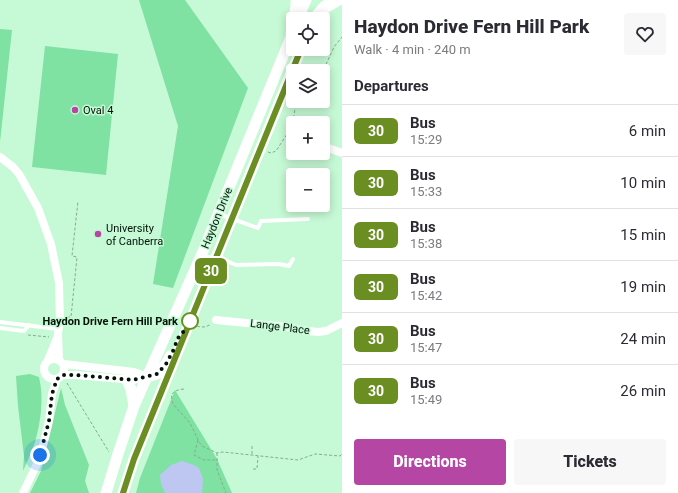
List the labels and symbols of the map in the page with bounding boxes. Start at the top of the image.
place label: Oval 4 [83,104,113,117]
marker: Oval 4 [70,105,80,115]
street label: Haydon Drive [199,185,235,251]
place label: University of Canberra [106,222,163,248]
marker: University of Canberra [93,229,103,239]
line badge: 30 [193,258,229,284]
marker: Haydon Drive Fern Hill Park [181,312,199,330]
place label: Haydon Drive Fern Hill Park [43,315,178,328]
street label: Lange Place [249,317,311,337]
your location [30,445,50,465]

